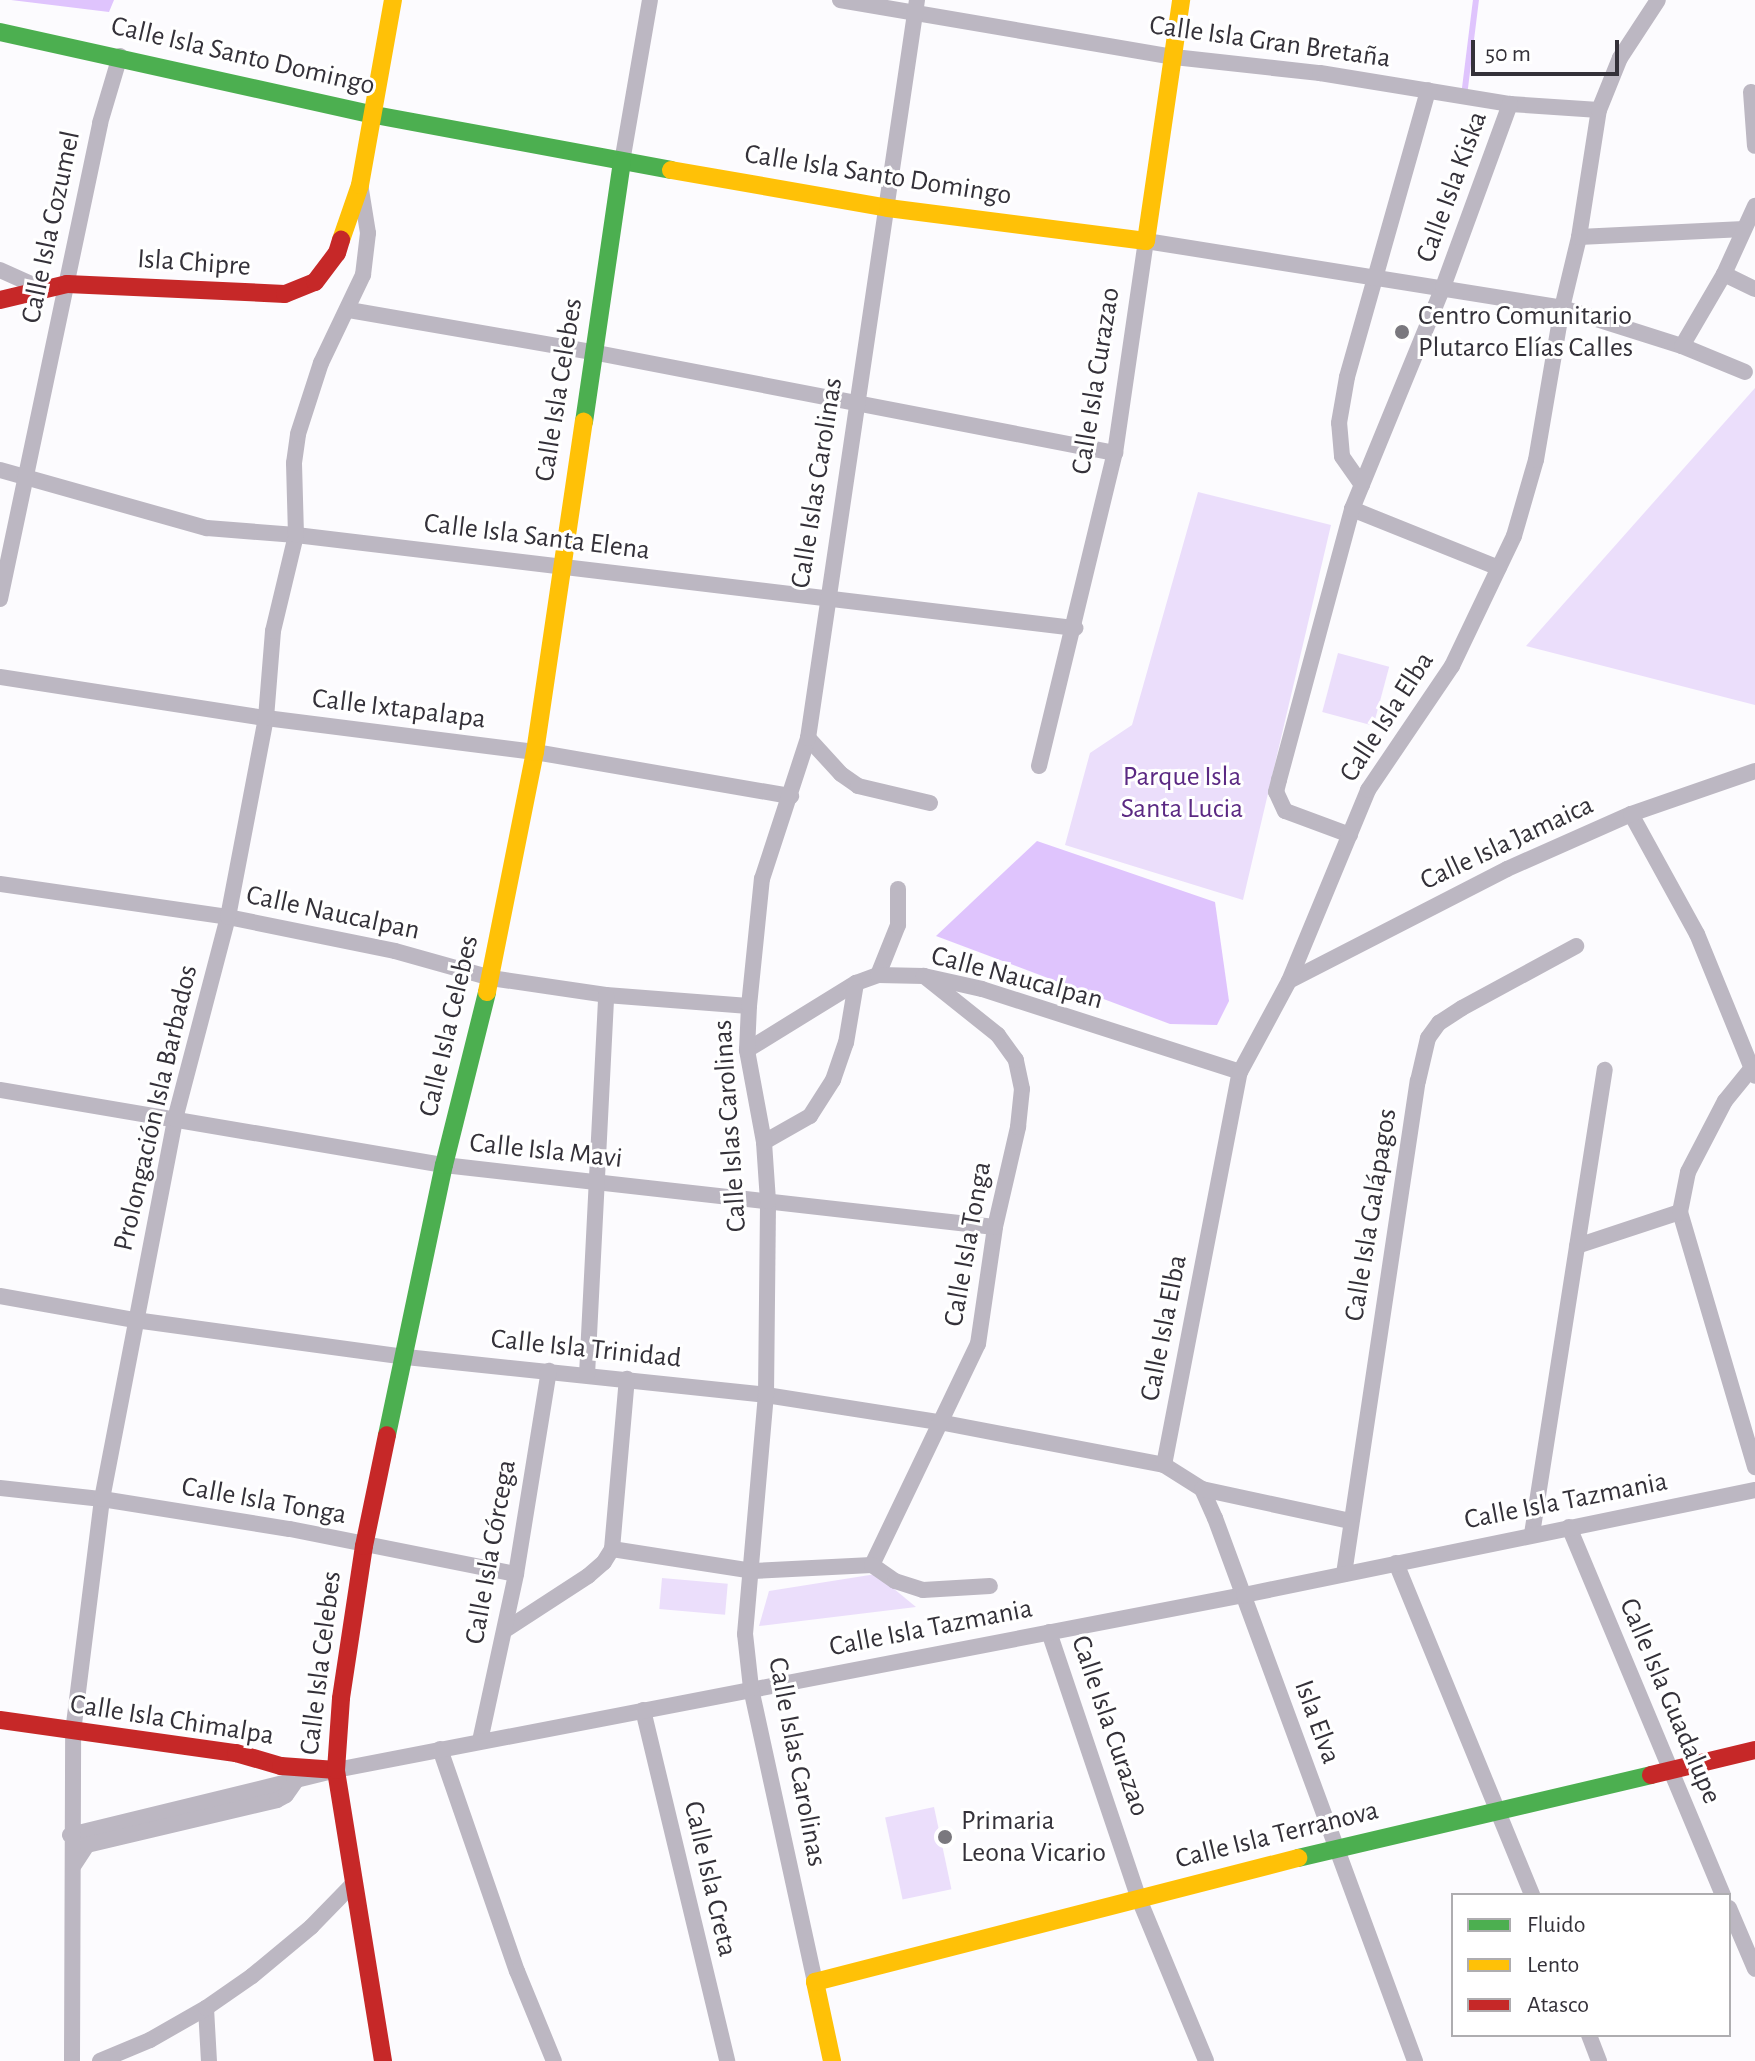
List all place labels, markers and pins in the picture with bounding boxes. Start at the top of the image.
place label: Centro Comunitario Plutarco Elías Calles [1418,299,1633,365]
marker: Centro Comunitario Plutarco Elías Calles [1393,323,1411,341]
place label: Primaria Leona Vicario [961,1804,1106,1870]
marker: Primaria Leona Vicario [936,1828,954,1846]

